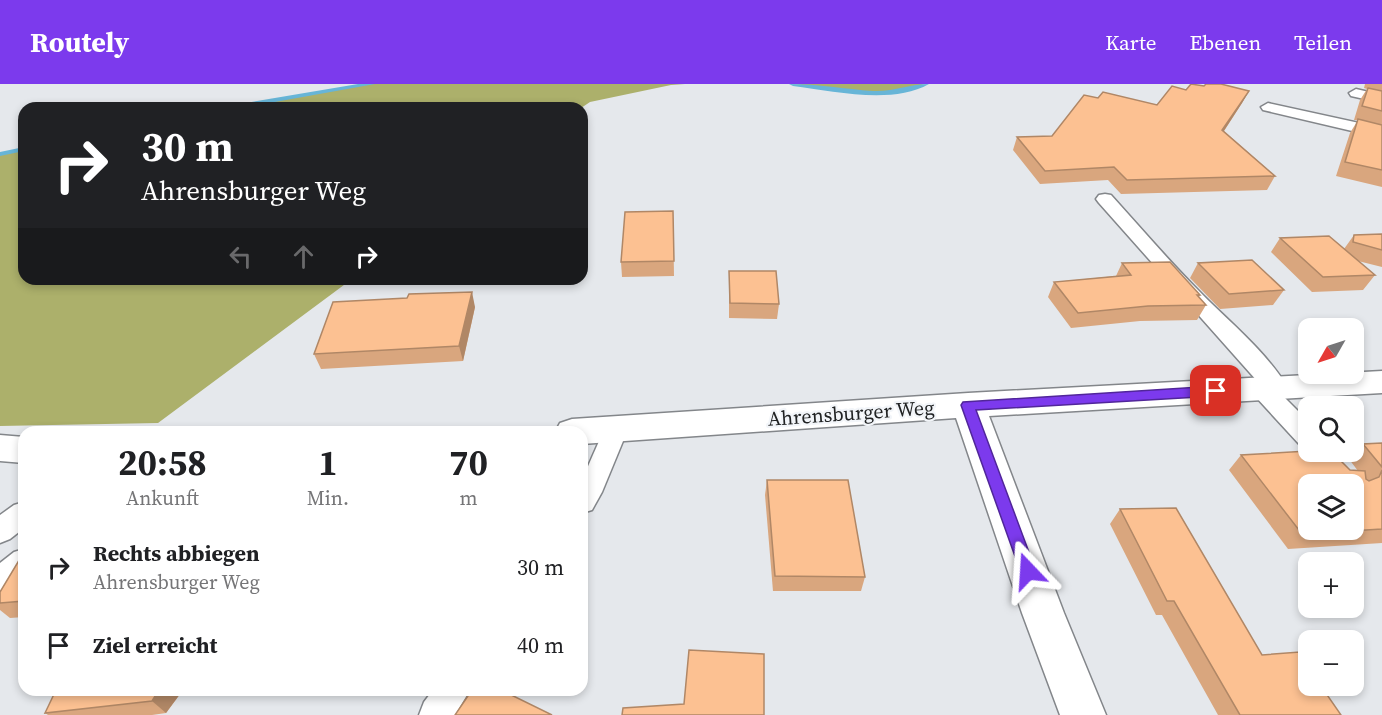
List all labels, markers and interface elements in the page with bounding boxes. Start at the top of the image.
text: Routely [30,23,129,61]
text: Karte [1105,28,1156,57]
text: Ebenen [1189,28,1261,57]
text: Teilen [1294,28,1352,57]
text: 30 m [141,117,234,175]
icon: right [42,126,120,204]
text: Ahrensburger Weg [141,172,366,209]
icon: left [224,240,257,273]
icon: ahead [287,240,320,273]
icon: right [350,240,383,273]
north arrow [1298,318,1364,384]
map controls [1298,318,1364,696]
pin [1190,365,1241,416]
icon: arrive [1199,374,1232,407]
street label: Ahrensburger Weg [767,393,935,433]
button: search [1298,396,1364,462]
text: 20:58 [118,438,207,487]
text: 1 [318,438,338,487]
text: 70 [449,438,488,487]
button: layers [1298,474,1364,540]
text: Ankunft [126,484,199,512]
text: Min. [307,484,349,512]
text: m [459,484,477,512]
text: Rechts abbiegen [93,538,260,568]
position arrow [996,539,1060,603]
icon: right [42,551,75,584]
text: 30 m [517,552,564,582]
button: + [1298,552,1364,618]
text: Ahrensburger Weg [93,568,260,596]
icon: arrive [42,629,75,662]
text: Ziel erreicht [93,630,217,660]
text: 40 m [517,630,564,660]
button: − [1298,630,1364,696]

